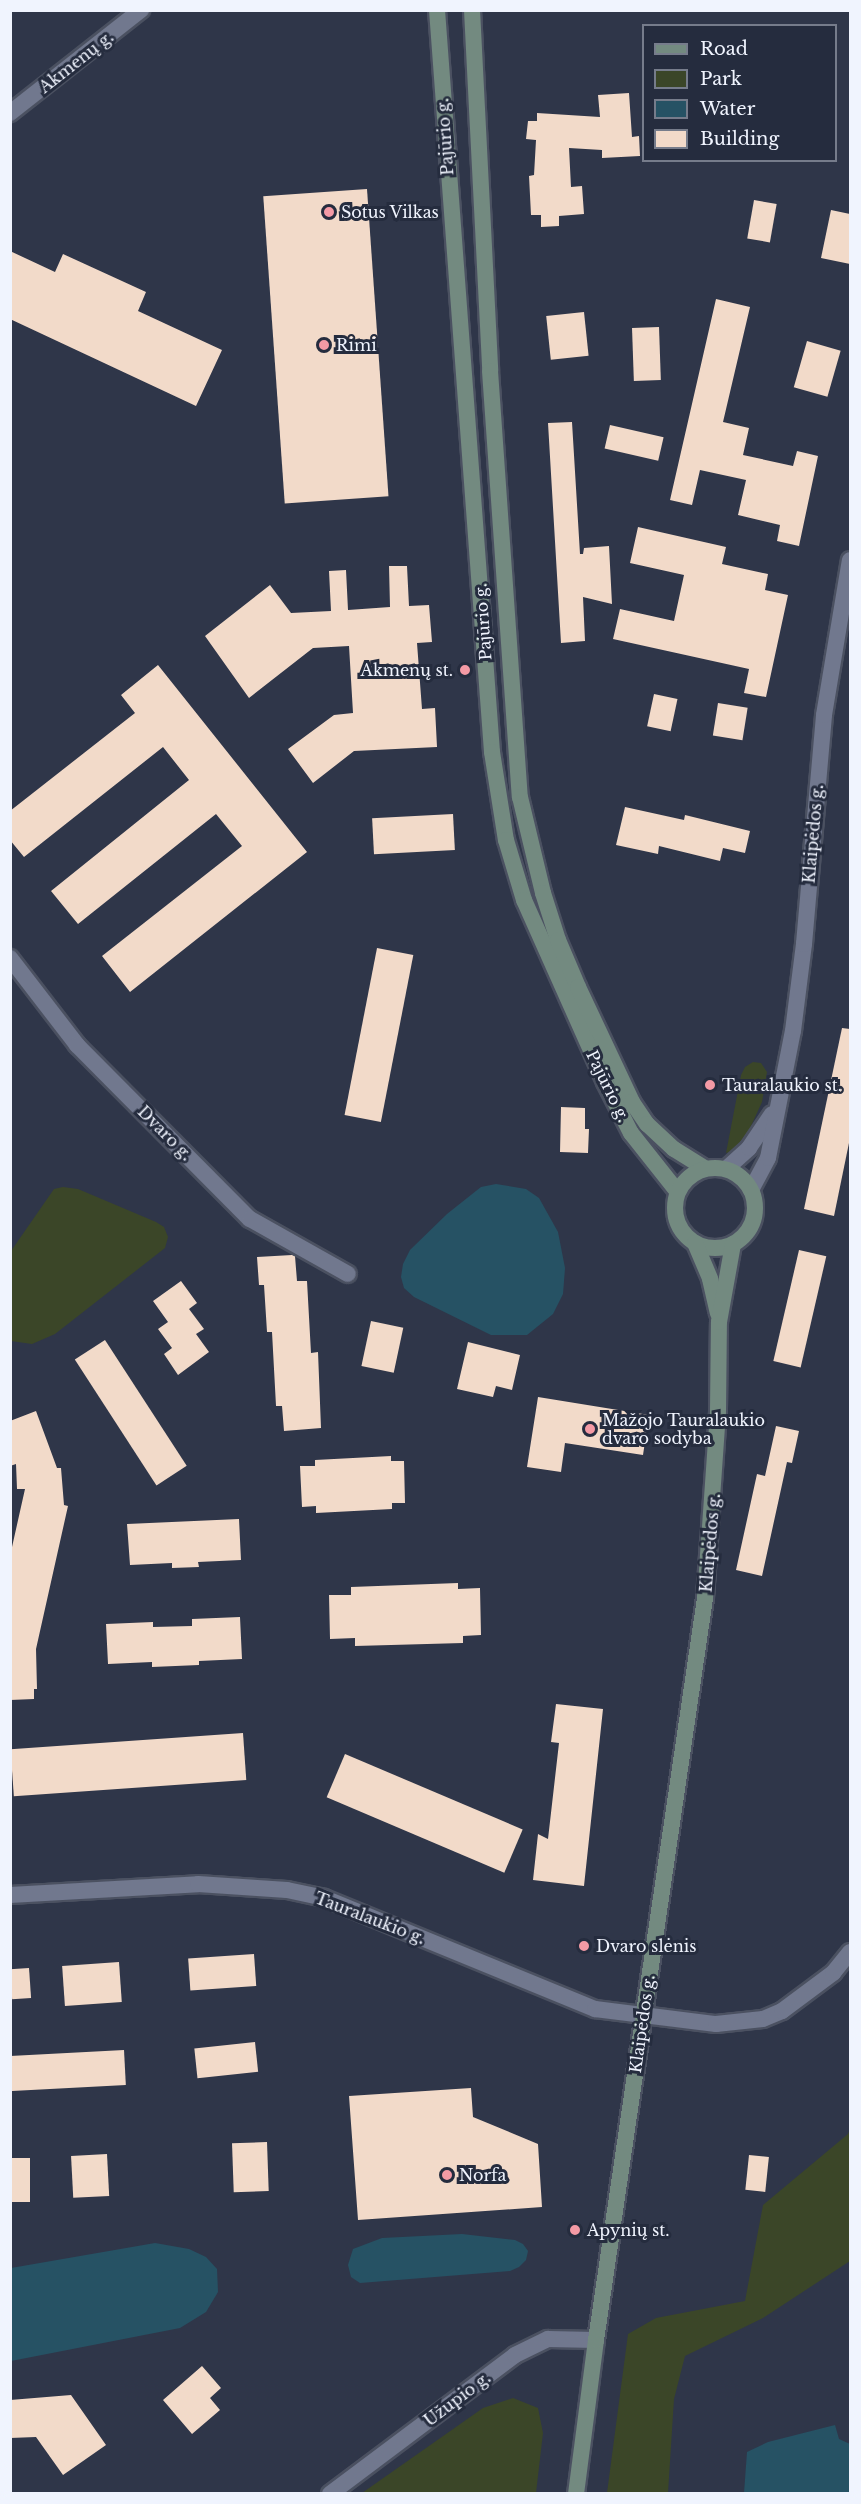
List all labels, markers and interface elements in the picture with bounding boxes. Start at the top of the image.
legend [642,24,837,162]
street label: Akmenų g. [35,27,117,97]
text: Road [700,38,748,60]
text: Park [700,68,742,90]
street label: Pajūrio g. [433,98,457,176]
text: Water [700,98,755,120]
text: Building [700,128,779,150]
place label: Sotus Vilkas [341,202,439,222]
marker: Sotus Vilkas [322,205,336,219]
place label: Rimi [336,335,377,355]
marker: Rimi [317,338,331,352]
street label: Pajūrio g. [471,583,495,661]
place label: Akmenų st. [361,660,453,680]
marker: Akmenų st. [458,663,472,677]
street label: Klaipėdos g. [799,784,827,884]
street label: Pajūrio g. [582,1047,634,1125]
place label: Tauralaukio st. [722,1075,842,1095]
marker: Tauralaukio st. [703,1078,717,1092]
street label: Dvaro g. [134,1102,196,1164]
place label: Mažojo Tauralaukio dvaro sodyba [602,1410,765,1448]
marker: Mažojo Tauralaukio dvaro sodyba [583,1422,597,1436]
street label: Klaipėdos g. [696,1493,724,1593]
street label: Tauralaukio g. [312,1888,428,1948]
place label: Dvaro slėnis [596,1936,696,1956]
marker: Dvaro slėnis [577,1939,591,1953]
street label: Klaipėdos g. [626,1974,658,2074]
place label: Norfa [459,2165,506,2185]
marker: Norfa [440,2168,454,2182]
place label: Apynių st. [587,2220,669,2240]
marker: Apynių st. [568,2223,582,2237]
street label: Užupio g. [420,2368,494,2430]

